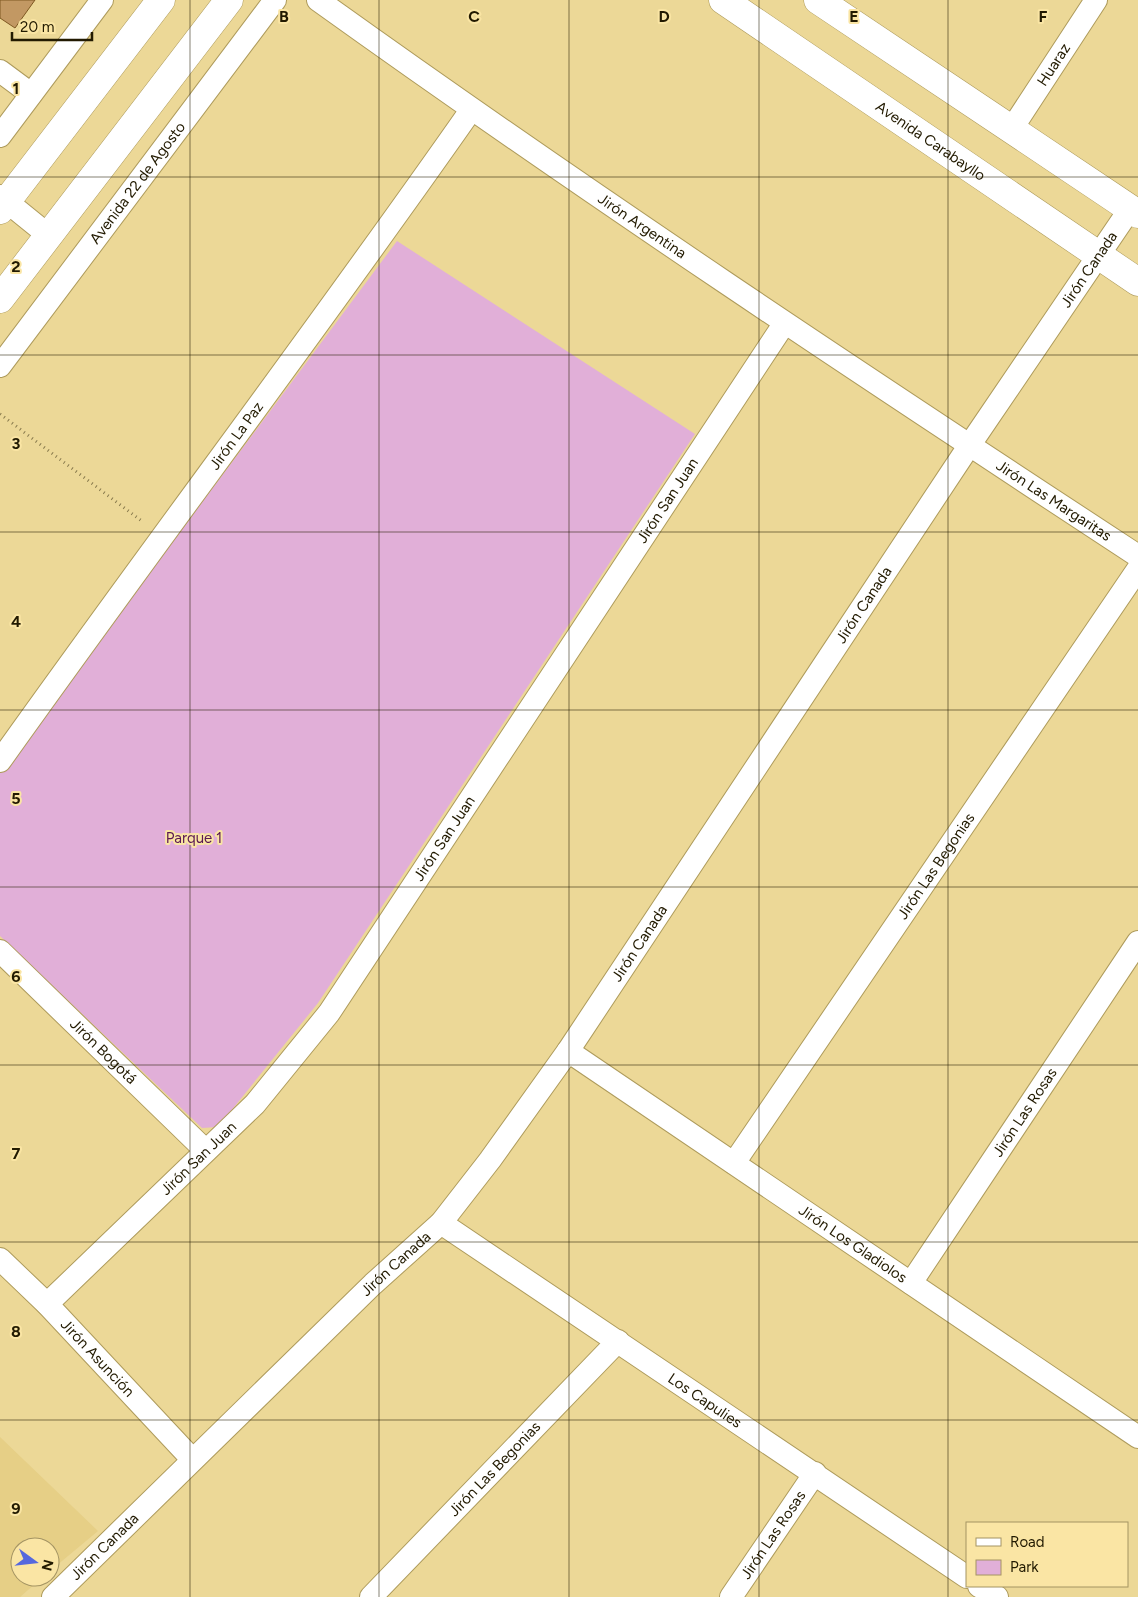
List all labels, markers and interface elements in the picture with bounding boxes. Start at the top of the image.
text: B [279,7,289,26]
text: C [468,7,480,26]
text: D [658,7,670,26]
text: E [849,7,859,26]
text: F [1039,7,1048,26]
scale bar [12,10,92,42]
text: 20 m [20,18,54,36]
street label: Huaraz [1033,40,1074,89]
text: 1 [13,79,19,98]
street label: Avenida Carabayllo [872,97,989,185]
street label: Avenida 22 de Agosto [86,118,189,247]
street label: Jirón Argentina [594,190,690,262]
street label: Jirón Canada [1057,228,1121,311]
text: 2 [11,257,21,276]
street label: Jirón La Paz [205,398,267,473]
text: 3 [12,434,21,453]
street label: Jirón San Juan [633,455,702,546]
street label: Jirón Las Margaritas [993,456,1115,545]
street label: Jirón Canada [832,563,895,647]
text: 4 [11,612,21,631]
text: 5 [11,789,21,808]
street label: Jirón San Juan [410,793,479,884]
street label: Jirón Las Begonias [893,810,978,923]
park label: Parque 1 [166,829,222,847]
street label: Jirón Canada [608,902,671,985]
text: 6 [11,967,21,986]
street label: Jirón Bogotá [66,1015,140,1088]
street label: Jirón Las Rosas [989,1064,1061,1160]
street label: Jirón San Juan [157,1118,240,1199]
text: 7 [12,1144,21,1163]
street label: Jirón Los Gladiolos [795,1201,910,1287]
street label: Jirón Canada [357,1228,434,1300]
street label: Jirón Asunción [57,1315,138,1401]
text: 8 [11,1322,21,1341]
street label: Los Capulies [665,1369,745,1432]
street label: Jirón Las Begonias [445,1418,544,1520]
street label: Jirón Las Rosas [737,1487,809,1583]
text: 9 [11,1499,21,1518]
street label: Jirón Canada [67,1509,142,1584]
legend [966,1522,1128,1587]
text: Road [1010,1533,1045,1551]
north arrow [10,1537,60,1587]
text: N [37,1558,57,1573]
text: Park [1010,1558,1039,1576]

